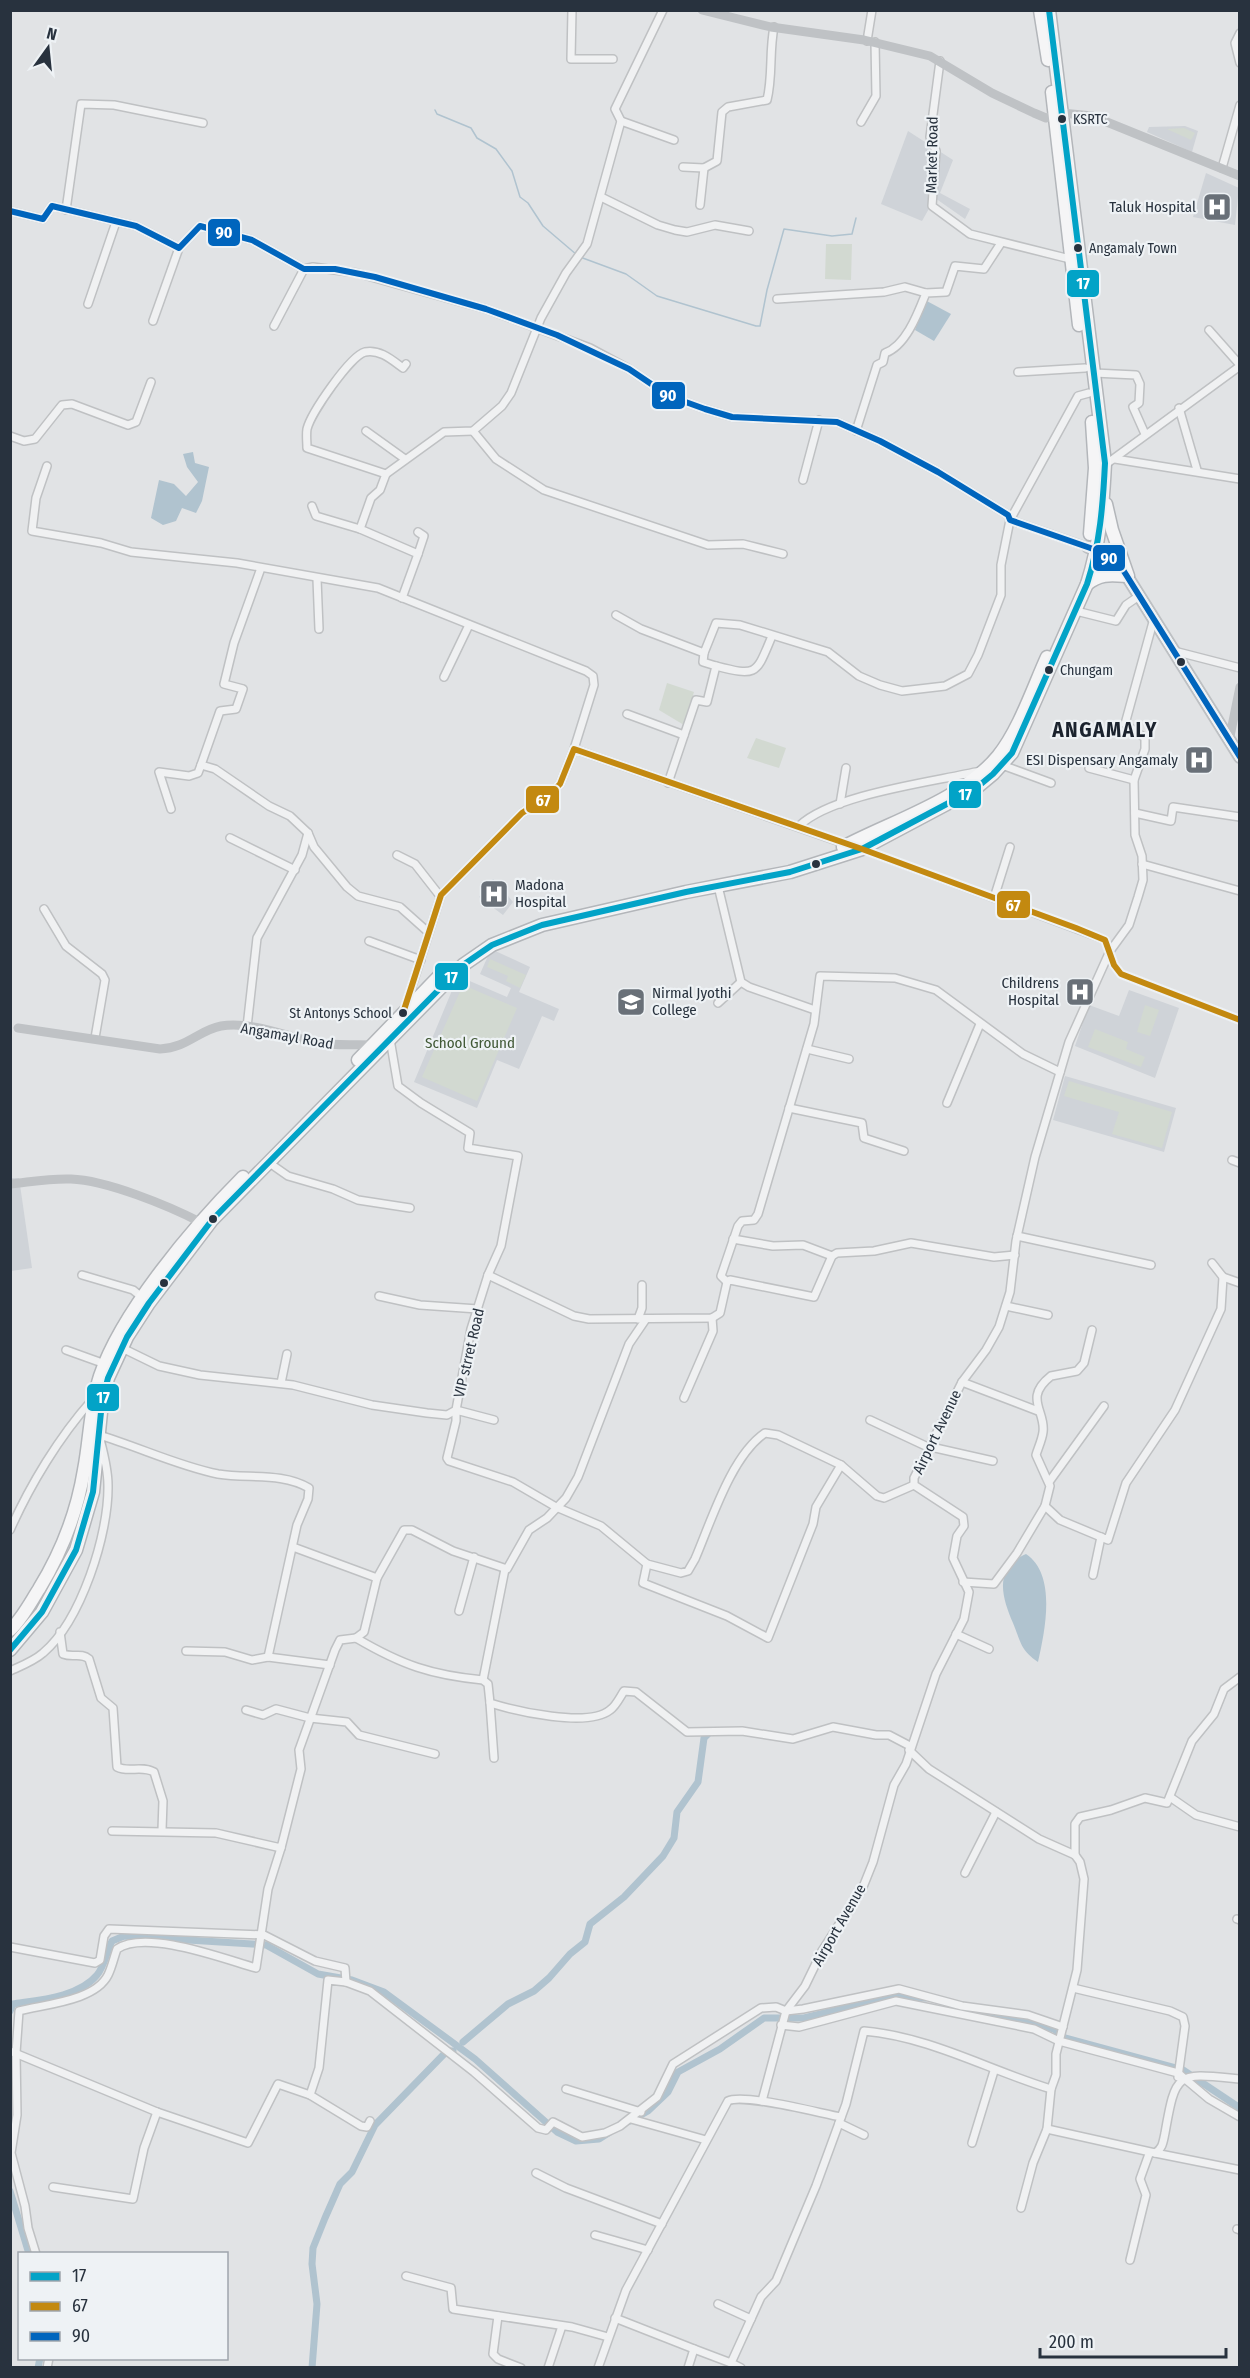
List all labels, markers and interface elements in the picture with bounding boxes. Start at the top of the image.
north arrow [18,18,78,78]
text: N [45,24,59,44]
place label: KSRTC [1073,111,1108,128]
marker: KSRTC [1056,113,1068,125]
street label: Market Road [922,116,942,194]
hospital icon: Taluk Hospital [1201,191,1233,223]
place label: Taluk Hospital [1109,198,1196,216]
line badge: 90 [207,218,241,247]
text: 90 [215,223,233,242]
place label: Angamaly Town [1089,240,1177,257]
marker: Angamaly Town [1072,242,1084,254]
line badge: 17 [1066,269,1100,298]
text: 17 [1076,274,1090,293]
line badge: 90 [651,381,686,410]
text: 90 [659,386,677,405]
line badge: 90 [1092,544,1126,572]
text: 90 [1100,549,1118,568]
unlabelled marker [1175,656,1187,668]
place label: Chungam [1060,662,1113,679]
marker: Chungam [1043,664,1055,676]
district label: ANGAMALY [1051,717,1158,743]
hospital icon: ESI Dispensary Angamaly [1183,744,1215,776]
place label: ESI Dispensary Angamaly [1026,751,1178,769]
line badge: 17 [948,780,982,809]
line badge: 67 [525,785,560,814]
text: 17 [958,785,972,804]
text: 67 [536,791,551,810]
unlabelled marker [810,858,822,870]
place label: Madona Hospital [515,876,566,911]
hospital icon: Madona Hospital [478,878,510,910]
line badge: 67 [996,890,1031,919]
text: 67 [1006,896,1021,915]
line badge: 17 [434,962,469,991]
text: 17 [444,968,458,987]
place label: Childrens Hospital [1001,974,1059,1009]
hospital icon: Childrens Hospital [1064,976,1096,1008]
place label: Nirmal Jyothi College [652,984,732,1019]
school or university icon: Nirmal Jyothi College [615,986,647,1018]
place label: St Antonys School [289,1005,392,1022]
marker: St Antonys School [397,1007,409,1019]
street label: Angamayl Road [239,1019,335,1053]
park label: School Ground [425,1034,515,1052]
unlabelled marker [207,1213,219,1225]
unlabelled marker [158,1277,170,1289]
street label: VIP strret Road [450,1307,488,1399]
line badge: 17 [86,1383,120,1412]
street label: Airport Avenue [909,1387,965,1477]
text: 17 [96,1388,110,1407]
street label: Airport Avenue [808,1881,870,1969]
legend [18,2252,228,2360]
text: 17 [72,2265,86,2287]
text: 67 [72,2295,88,2317]
scale bar [1040,2321,1226,2359]
text: 90 [72,2325,90,2347]
text: 200 m [1049,2331,1094,2353]

